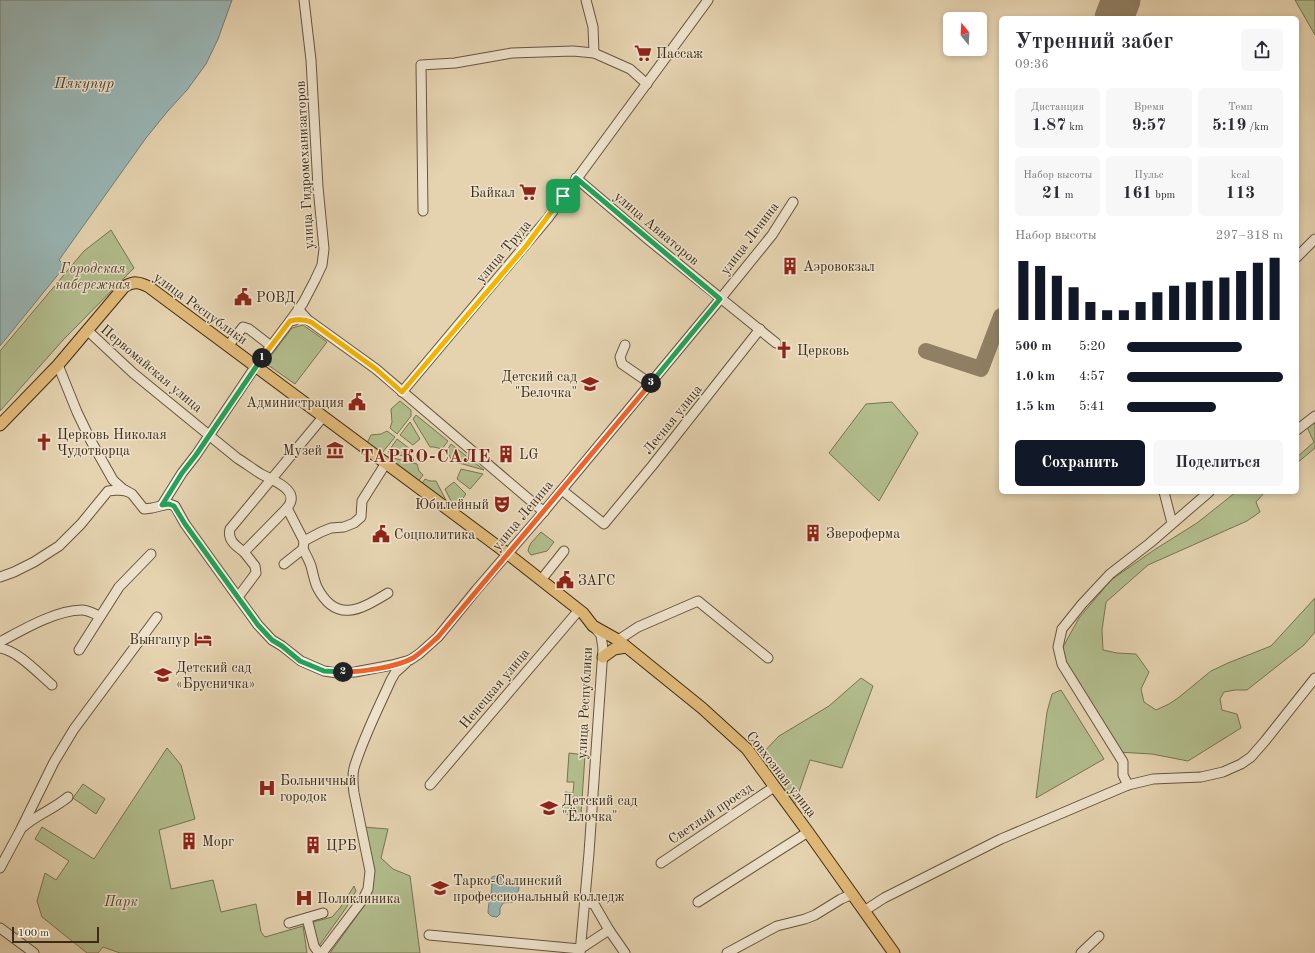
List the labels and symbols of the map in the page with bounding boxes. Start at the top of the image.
north arrow [943,12,987,56]
supermarket icon: Пассаж [633,43,653,63]
place label: Пассаж [656,47,703,61]
water label: Пякупур [53,77,114,92]
street label: улица Гидромеханизаторов [294,80,316,250]
pin [546,179,580,213]
supermarket icon: Байкал [518,182,538,202]
place label: Байкал [470,186,515,200]
street label: улица Авиаторов [611,189,702,268]
street label: улица Ленина [718,200,782,277]
street label: улица Труда [474,218,534,286]
building icon: Аэровокзал [780,256,800,276]
place label: Аэровокзал [803,260,875,274]
park label: Городская набережная [55,262,131,293]
street label: улица Республики [151,270,250,347]
public building icon: РОВД [233,287,253,307]
place label: РОВД [256,291,295,305]
street label: Первомайская улица [98,322,205,415]
church icon: Церковь [774,340,794,360]
place label: Церковь [797,344,850,358]
pin: 1 [252,348,272,368]
place label: Детский сад "Белочка" [502,370,577,400]
pin: 3 [641,373,661,393]
school or university icon: Детский сад "Белочка" [580,374,600,394]
street label: Лесная улица [641,382,705,457]
public building icon: Администрация [347,392,367,412]
place label: Администрация [246,396,344,410]
place label: Церковь Николая Чудотворца [57,428,167,458]
church icon: Церковь Николая Чудотворца [34,432,54,452]
museum icon: Музей [325,440,345,460]
place label: Музей [283,444,322,458]
building icon: LG [496,444,516,464]
district label: ТАРКО-САЛЕ [361,448,491,466]
place label: LG [519,448,538,462]
street label: улица Ленина [489,478,556,553]
theatre icon: Юбилейный [492,494,512,514]
place label: Юбилейный [415,498,489,512]
building icon: Звероферма [803,523,823,543]
public building icon: Соцполитика [371,524,391,544]
place label: Звероферма [826,527,900,542]
place label: Соцполитика [394,528,475,542]
public building icon: ЗАГС [555,570,575,590]
place label: ЗАГС [578,574,615,588]
hotel icon: Вынгапур [193,629,213,649]
place label: Вынгапур [129,633,190,647]
street label: Ненецкая улица [457,646,532,732]
street label: улица Республики [575,647,595,759]
place label: Детский сад «Брусничка» [176,661,255,691]
pin: 2 [333,662,353,682]
school or university icon: Детский сад «Брусничка» [153,665,173,685]
street label: Совхозная улица [743,729,819,820]
place label: Больничный городок [280,774,356,804]
hospital icon: Больничный городок [257,778,277,798]
street label: Светлый проезд [666,781,755,847]
place label: Детский сад "Ёлочка" [562,794,638,824]
school or university icon: Детский сад "Ёлочка" [539,798,559,818]
building icon: Морг [179,831,199,851]
place label: Морг [202,835,234,849]
building icon: ЦРБ [303,835,323,855]
place label: ЦРБ [326,839,357,853]
place label: Тарко-Салинский профессиональный колледж [453,874,625,905]
school or university icon: Тарко-Салинский профессиональный колледж [430,878,450,898]
hospital icon: Поликлиника [294,888,314,908]
place label: Поликлиника [317,892,400,906]
park label: Парк [103,895,138,910]
scale bar [12,925,99,944]

